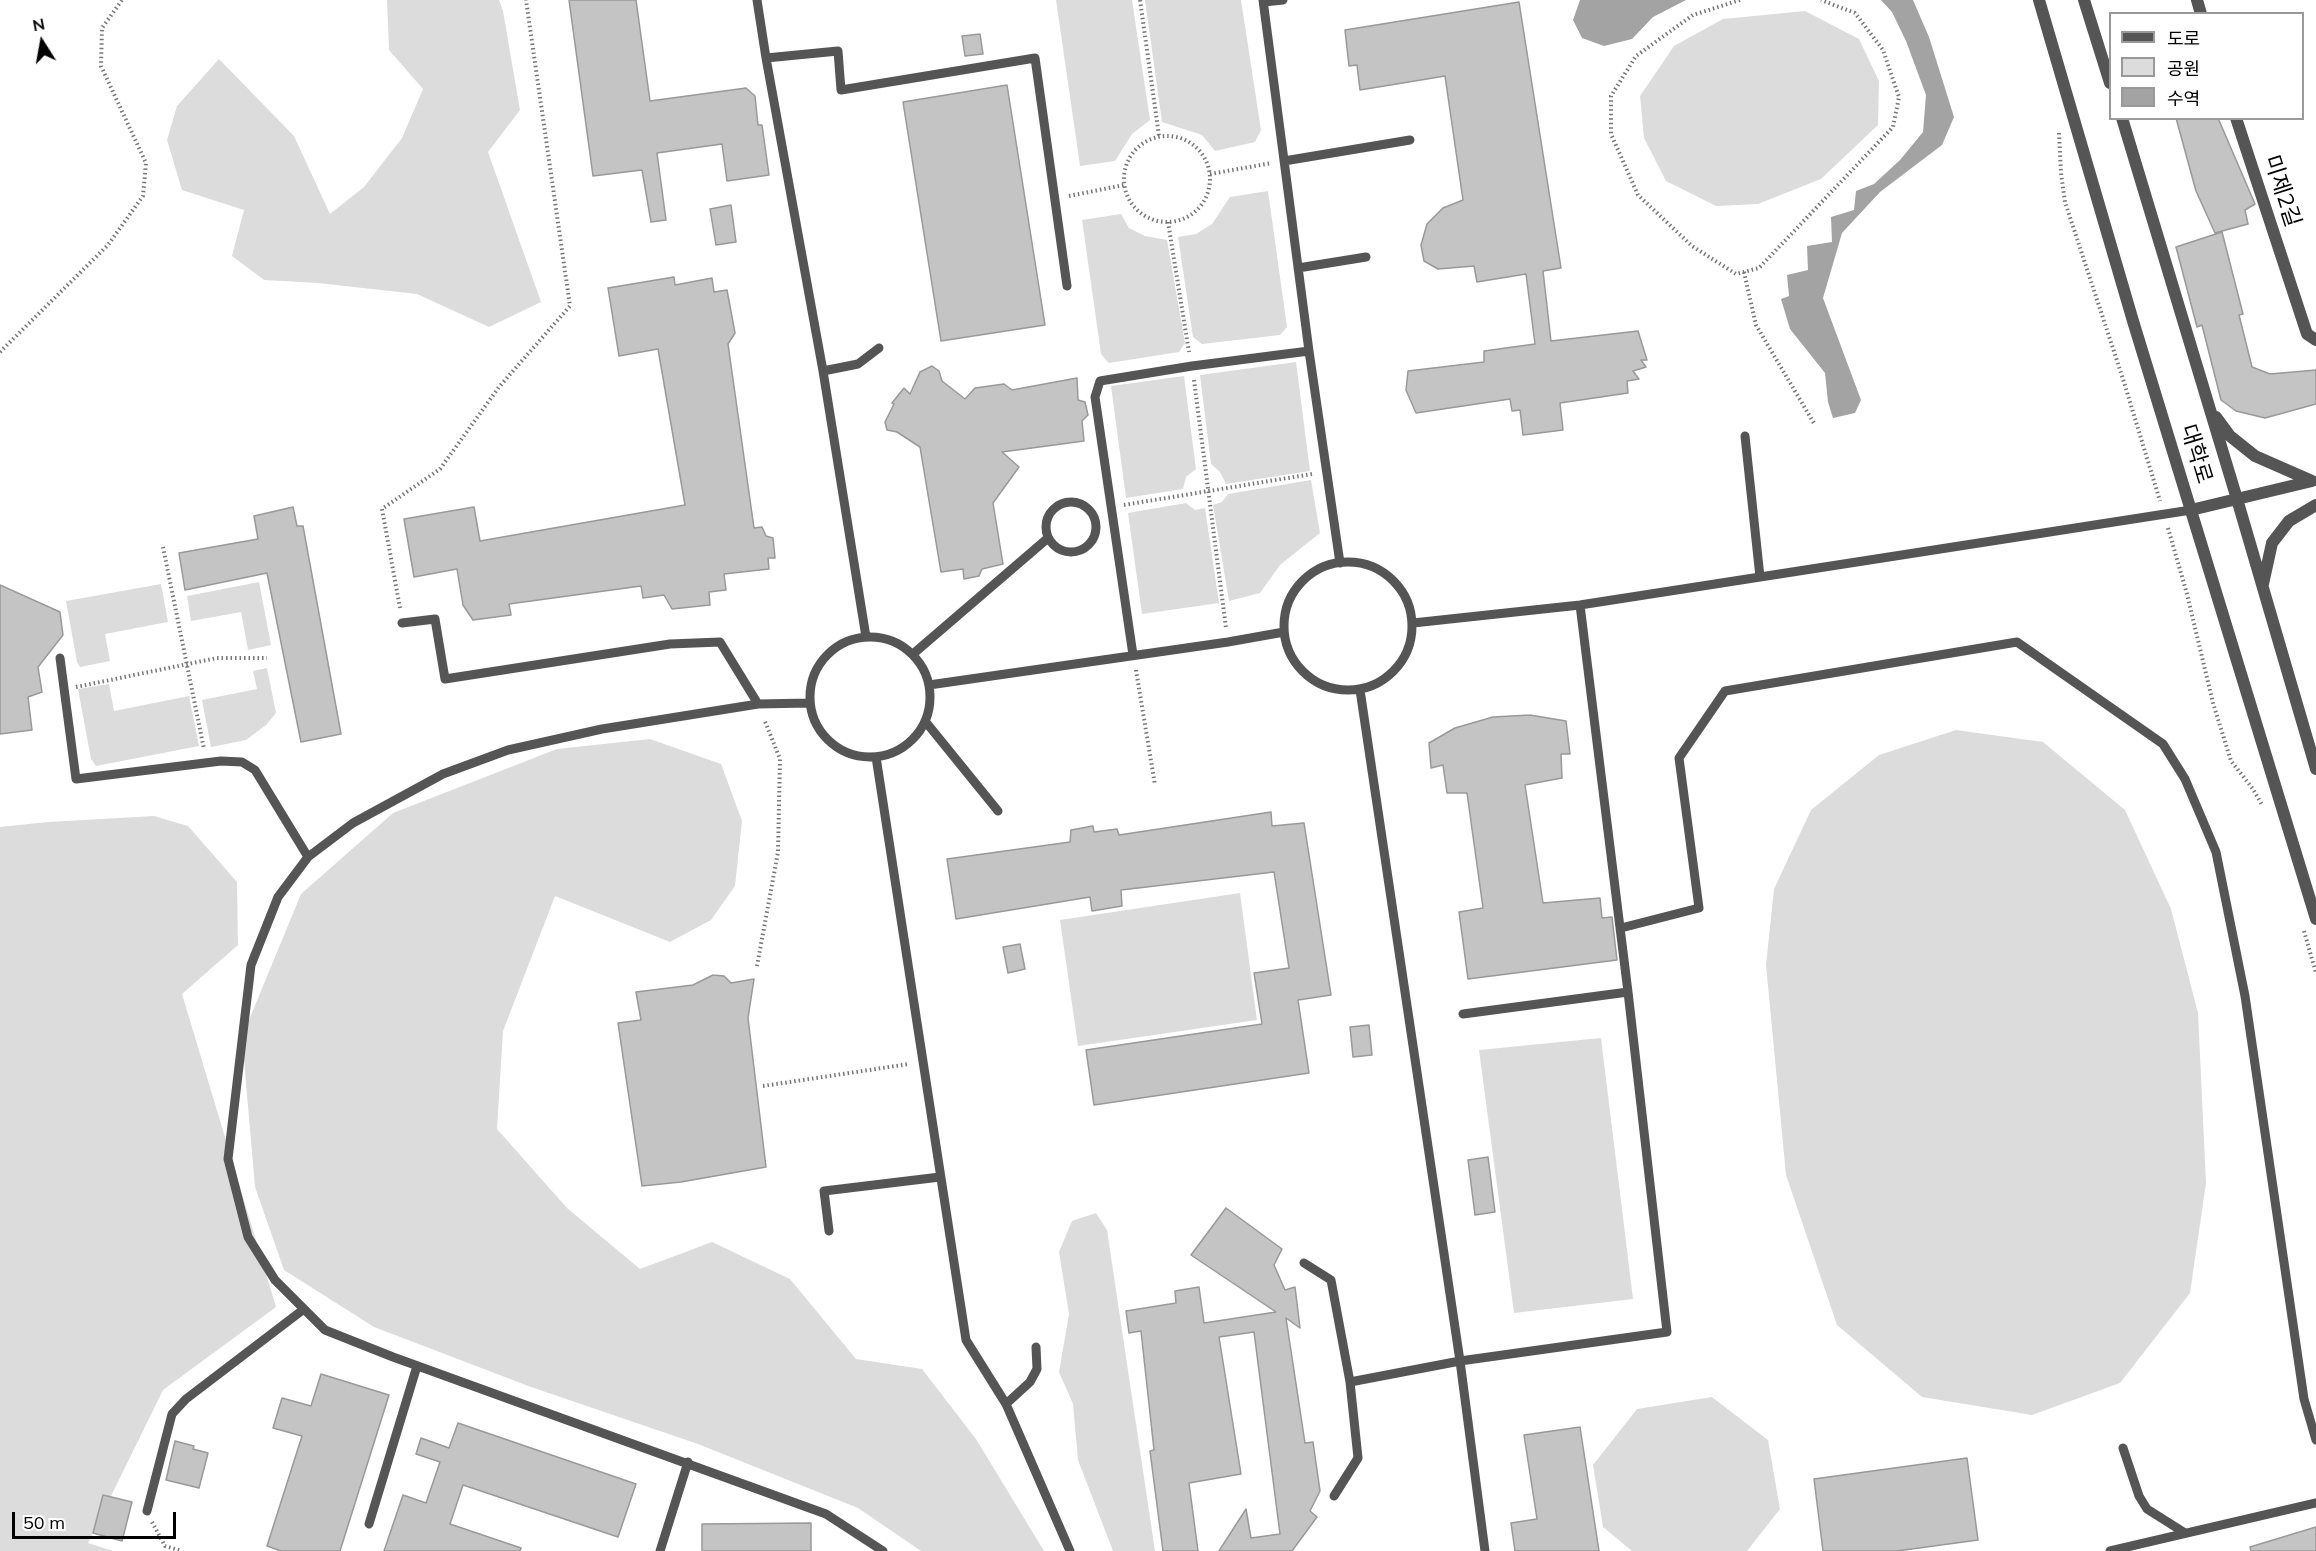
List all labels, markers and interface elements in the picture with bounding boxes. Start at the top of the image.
north arrow [12,12,72,72]
legend [2109,12,2304,120]
text: N [31,13,46,35]
text: 도로 [2167,27,2200,50]
text: 공원 [2167,57,2200,80]
text: 수역 [2167,87,2200,110]
street label: 미제2길 [2258,152,2306,230]
street label: 대학로 [2175,421,2217,487]
scale bar [15,1500,178,1538]
text: 50 m [23,1511,65,1534]

